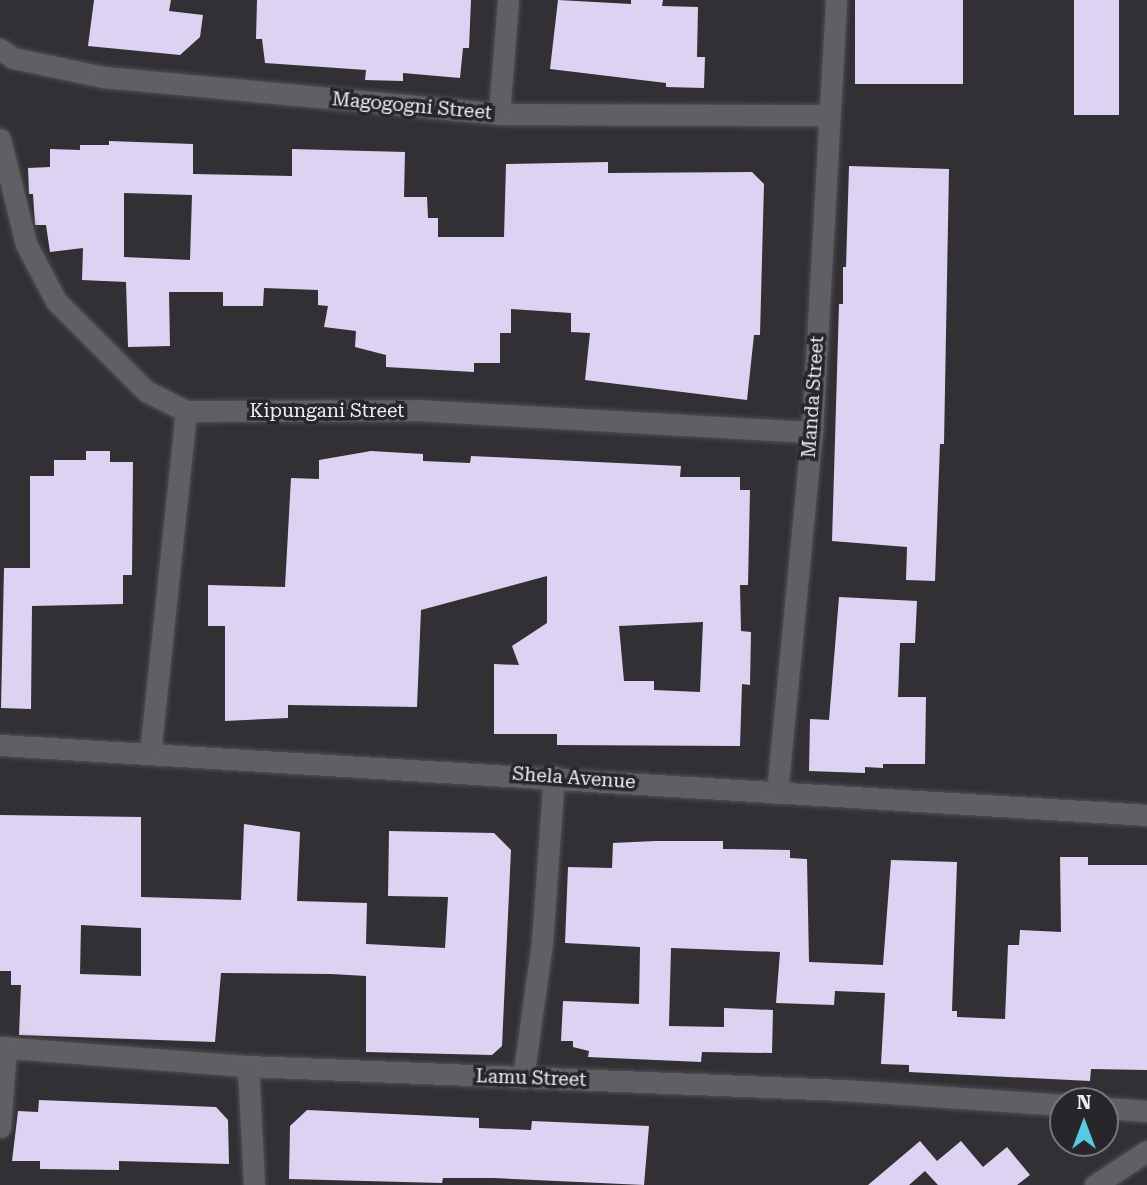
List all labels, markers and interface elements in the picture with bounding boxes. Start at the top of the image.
street label: Magogogni Street [331,88,493,124]
street label: Manda Street [797,335,829,459]
street label: Kipungani Street [250,400,404,422]
street label: Shela Avenue [512,762,636,794]
street label: Lamu Street [475,1065,587,1091]
north arrow [1049,1087,1119,1157]
text: N [1077,1091,1091,1114]

